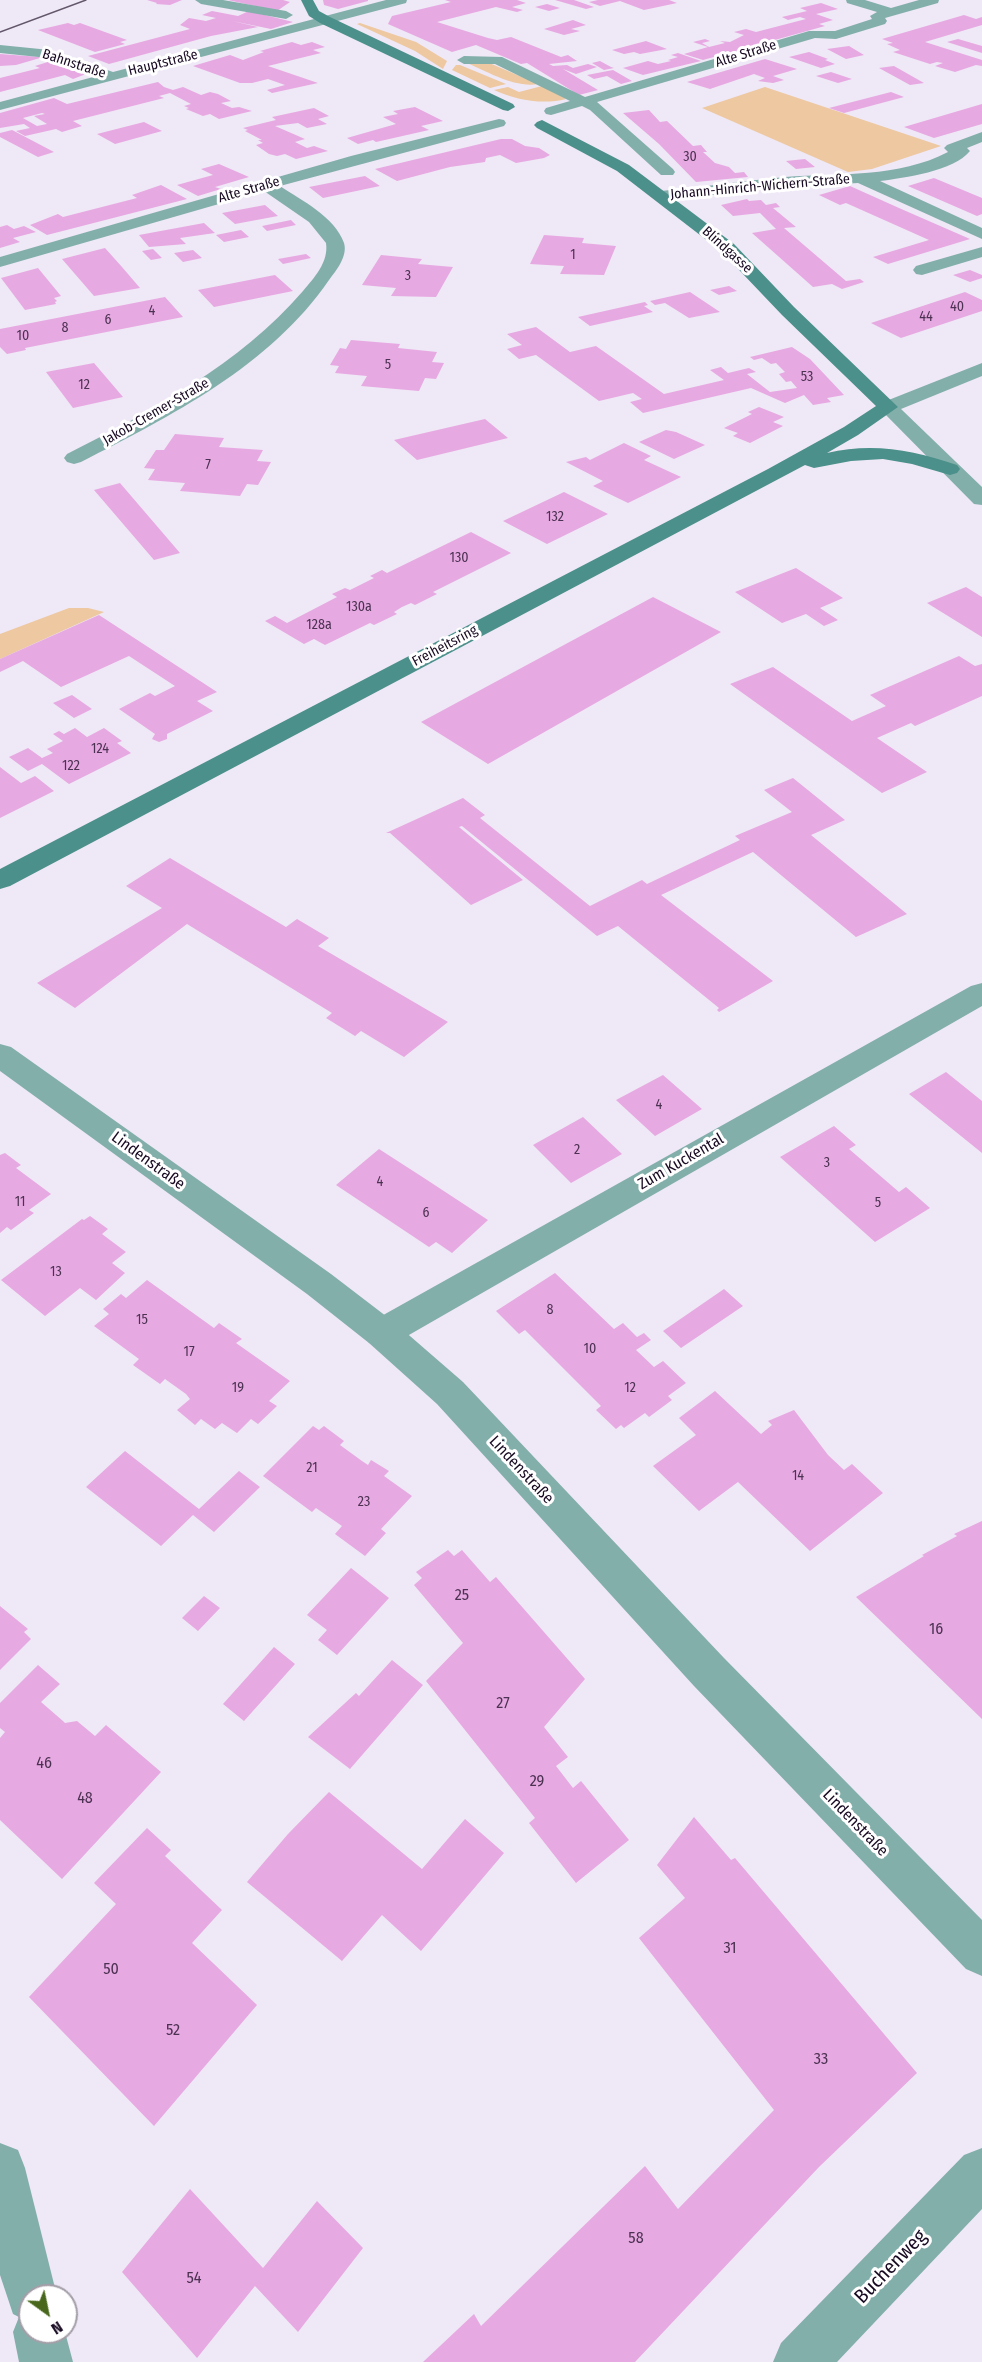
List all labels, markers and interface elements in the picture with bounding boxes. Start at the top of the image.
street label: Alte Straße [713,37,779,71]
street label: Bahnstraße [40,46,108,82]
street label: Hauptstraße [127,46,199,80]
house number: 30 [683,149,697,165]
street label: Johann-Hinrich-Wichern-Straße [670,171,850,203]
street label: Alte Straße [216,173,282,207]
street label: Blindgasse [699,223,755,277]
house number: 1 [570,247,576,263]
house number: 3 [405,268,411,284]
house number: 40 [950,299,964,315]
house number: 4 [149,303,155,319]
house number: 44 [919,309,933,325]
house number: 6 [105,312,111,328]
house number: 8 [62,320,68,336]
house number: 10 [17,328,29,344]
house number: 5 [385,357,391,373]
house number: 53 [801,369,813,385]
street label: Jakob-Cremer-Straße [100,375,212,449]
house number: 12 [78,377,90,393]
house number: 7 [205,457,211,473]
house number: 132 [546,509,564,525]
house number: 130 [449,550,469,566]
house number: 130a [346,599,372,615]
house number: 128a [306,617,332,633]
street label: Freiheitsring [410,622,480,670]
house number: 124 [91,741,109,757]
house number: 122 [62,758,80,774]
house number: 4 [656,1097,662,1113]
street label: Lindenstraße [108,1128,188,1194]
street label: Zum Kuckental [635,1130,727,1194]
house number: 2 [574,1142,580,1158]
house number: 3 [824,1155,830,1171]
house number: 4 [377,1174,383,1190]
house number: 11 [15,1194,25,1210]
house number: 5 [875,1195,881,1211]
house number: 6 [423,1205,429,1221]
house number: 13 [50,1264,62,1280]
house number: 8 [547,1302,553,1318]
house number: 15 [136,1312,148,1328]
house number: 10 [584,1341,596,1357]
house number: 17 [183,1344,195,1360]
house number: 19 [232,1380,244,1396]
house number: 12 [624,1380,636,1396]
street label: Lindenstraße [485,1432,557,1508]
house number: 21 [306,1460,318,1476]
house number: 14 [792,1468,804,1484]
house number: 23 [358,1494,370,1510]
house number: 25 [455,1586,469,1606]
house number: 16 [929,1620,943,1640]
house number: 27 [496,1694,510,1714]
house number: 46 [36,1754,52,1774]
house number: 29 [530,1772,544,1792]
street label: Lindenstraße [818,1785,892,1861]
house number: 48 [77,1789,93,1809]
house number: 31 [723,1939,737,1959]
house number: 50 [103,1960,119,1980]
house number: 52 [166,2021,180,2041]
house number: 33 [814,2050,828,2070]
street label: Buchenweg [850,2225,932,2309]
house number: 58 [628,2229,644,2249]
house number: 54 [186,2269,202,2289]
north arrow [18,2284,78,2344]
text: N [48,2317,66,2338]

